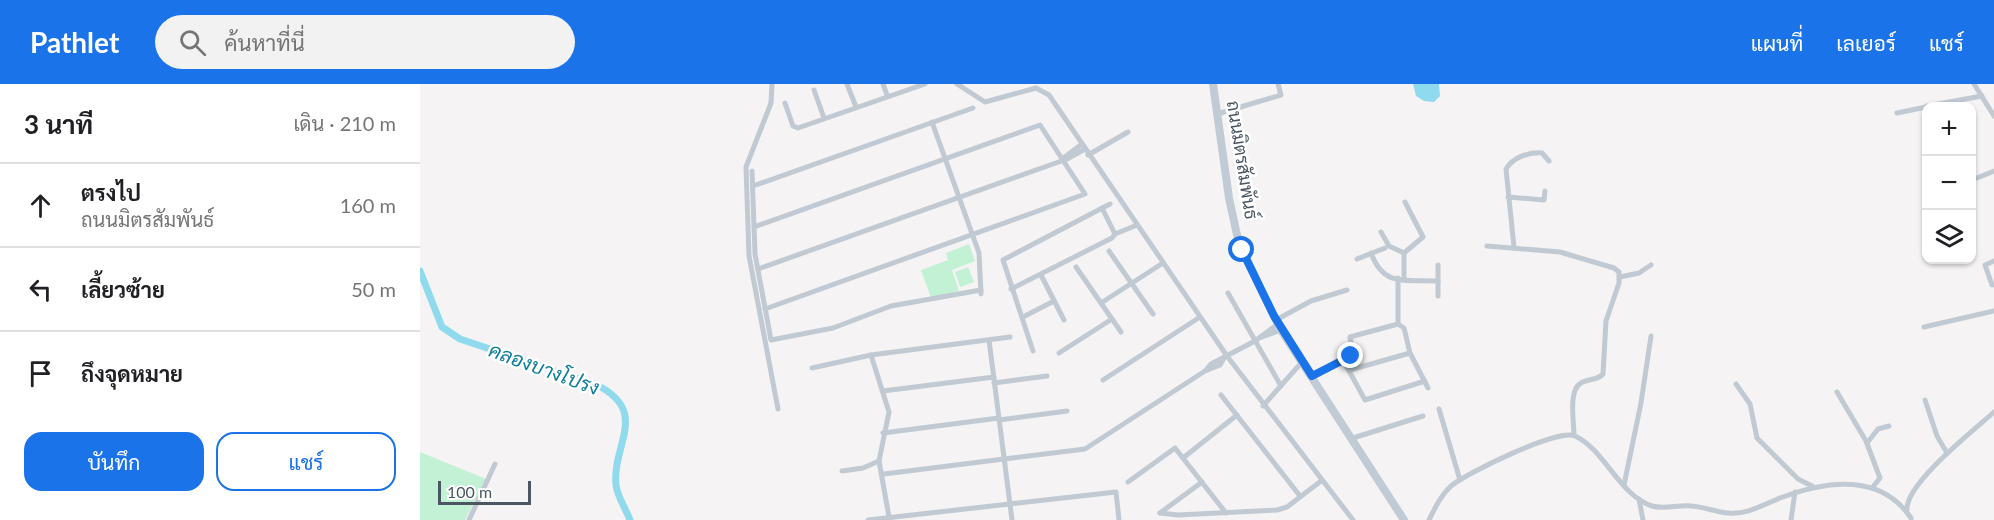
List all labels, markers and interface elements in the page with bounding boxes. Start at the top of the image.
search box [155,15,575,69]
text: Pathlet [30,25,119,59]
icon: search [176,26,209,59]
text: ค้นหาที่นี่ [224,29,305,56]
text: แผนที่ [1751,30,1803,55]
text: เลเยอร์ [1836,30,1896,55]
text: แชร์ [1929,30,1964,55]
street label: ถนนมิตรสัมพันธ์ [1223,99,1264,221]
map controls [1922,102,1976,264]
button: + [1922,102,1976,156]
text: 3 นาที [24,108,93,140]
text: เดิน · 210 m [293,111,396,135]
button: − [1922,156,1976,210]
text: ตรงไป [81,179,141,206]
icon: ahead [24,189,57,222]
text: 160 m [340,193,396,217]
text: ถนนมิตรสัมพันธ์ [81,207,214,231]
button: layers [1922,210,1976,264]
route start [1228,236,1254,262]
icon: left [24,273,57,306]
text: เลี้ยวซ้าย [81,276,165,303]
text: 50 m [351,277,396,301]
water label: คลองบางโปรง [486,337,603,399]
route end [1337,342,1363,368]
icon: arrive [24,357,57,390]
text: ถึงจุดหมาย [81,360,183,387]
button: บันทึก [24,432,204,491]
button: แชร์ [216,432,396,491]
scale bar [438,478,531,506]
text: 100 m [447,482,492,501]

